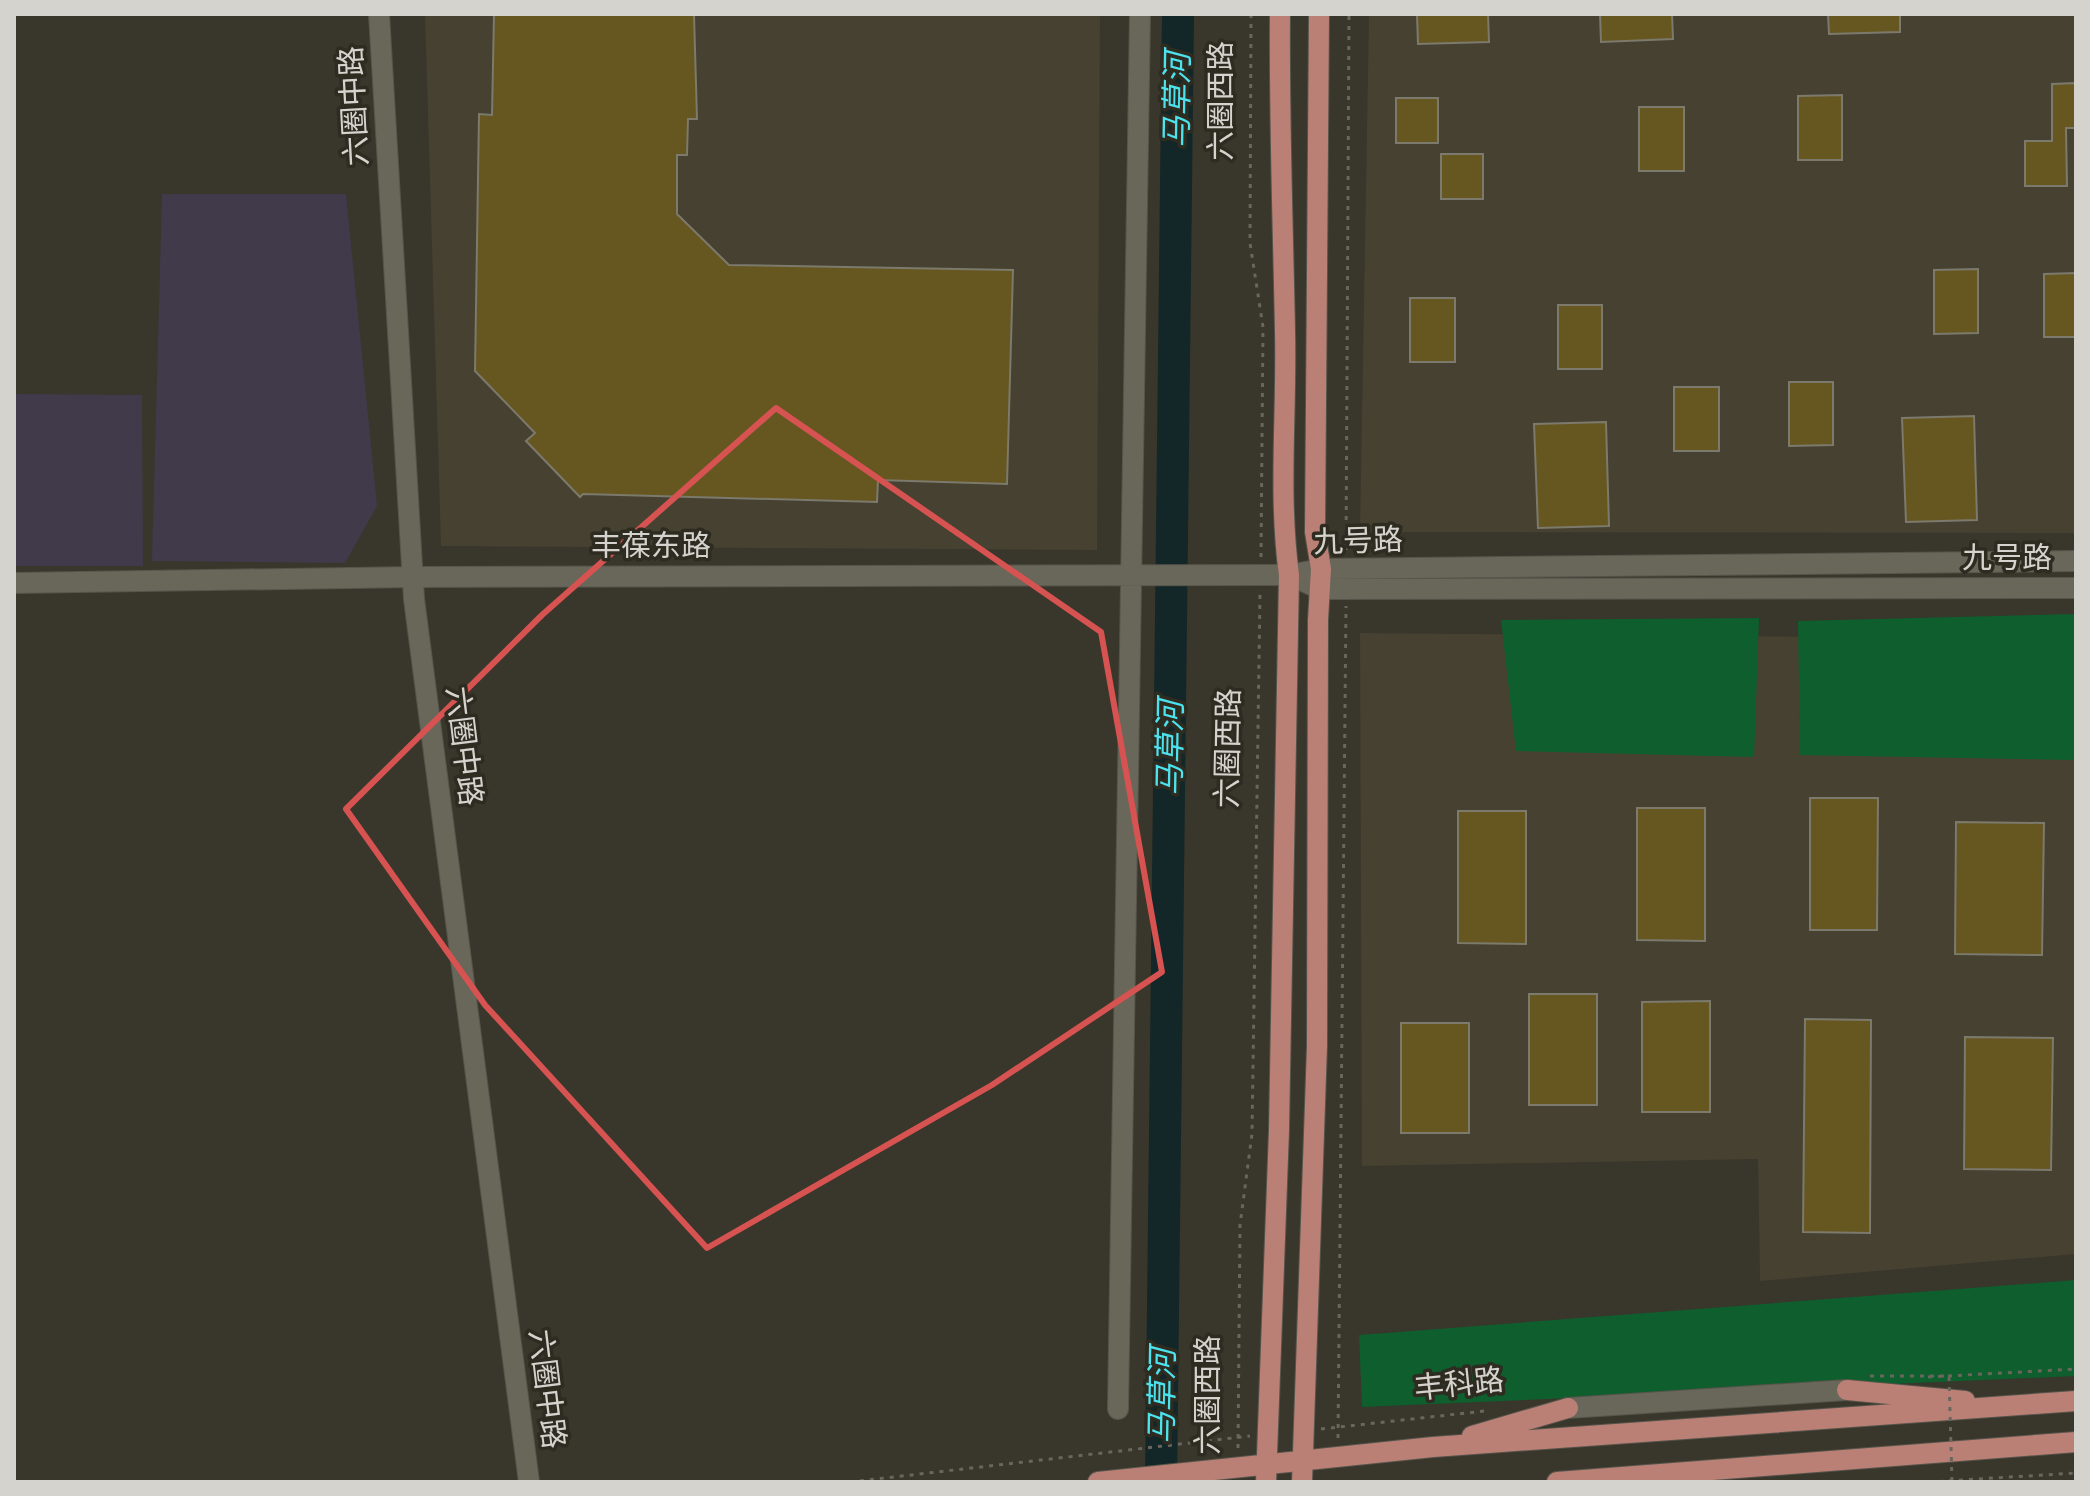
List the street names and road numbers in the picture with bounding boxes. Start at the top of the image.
street label: 六圈西路 [1201,41,1240,161]
street label: 六圈中路 [331,45,376,167]
street label: 九号路 [1312,519,1404,562]
street label: 丰葆东路 [591,526,711,565]
street label: 九号路 [1962,538,2052,577]
street label: 六圈中路 [438,684,491,808]
street label: 六圈西路 [1207,688,1248,808]
street label: 六圈中路 [521,1327,574,1451]
street label: 六圈西路 [1188,1335,1227,1455]
street label: 丰科路 [1412,1359,1506,1408]

